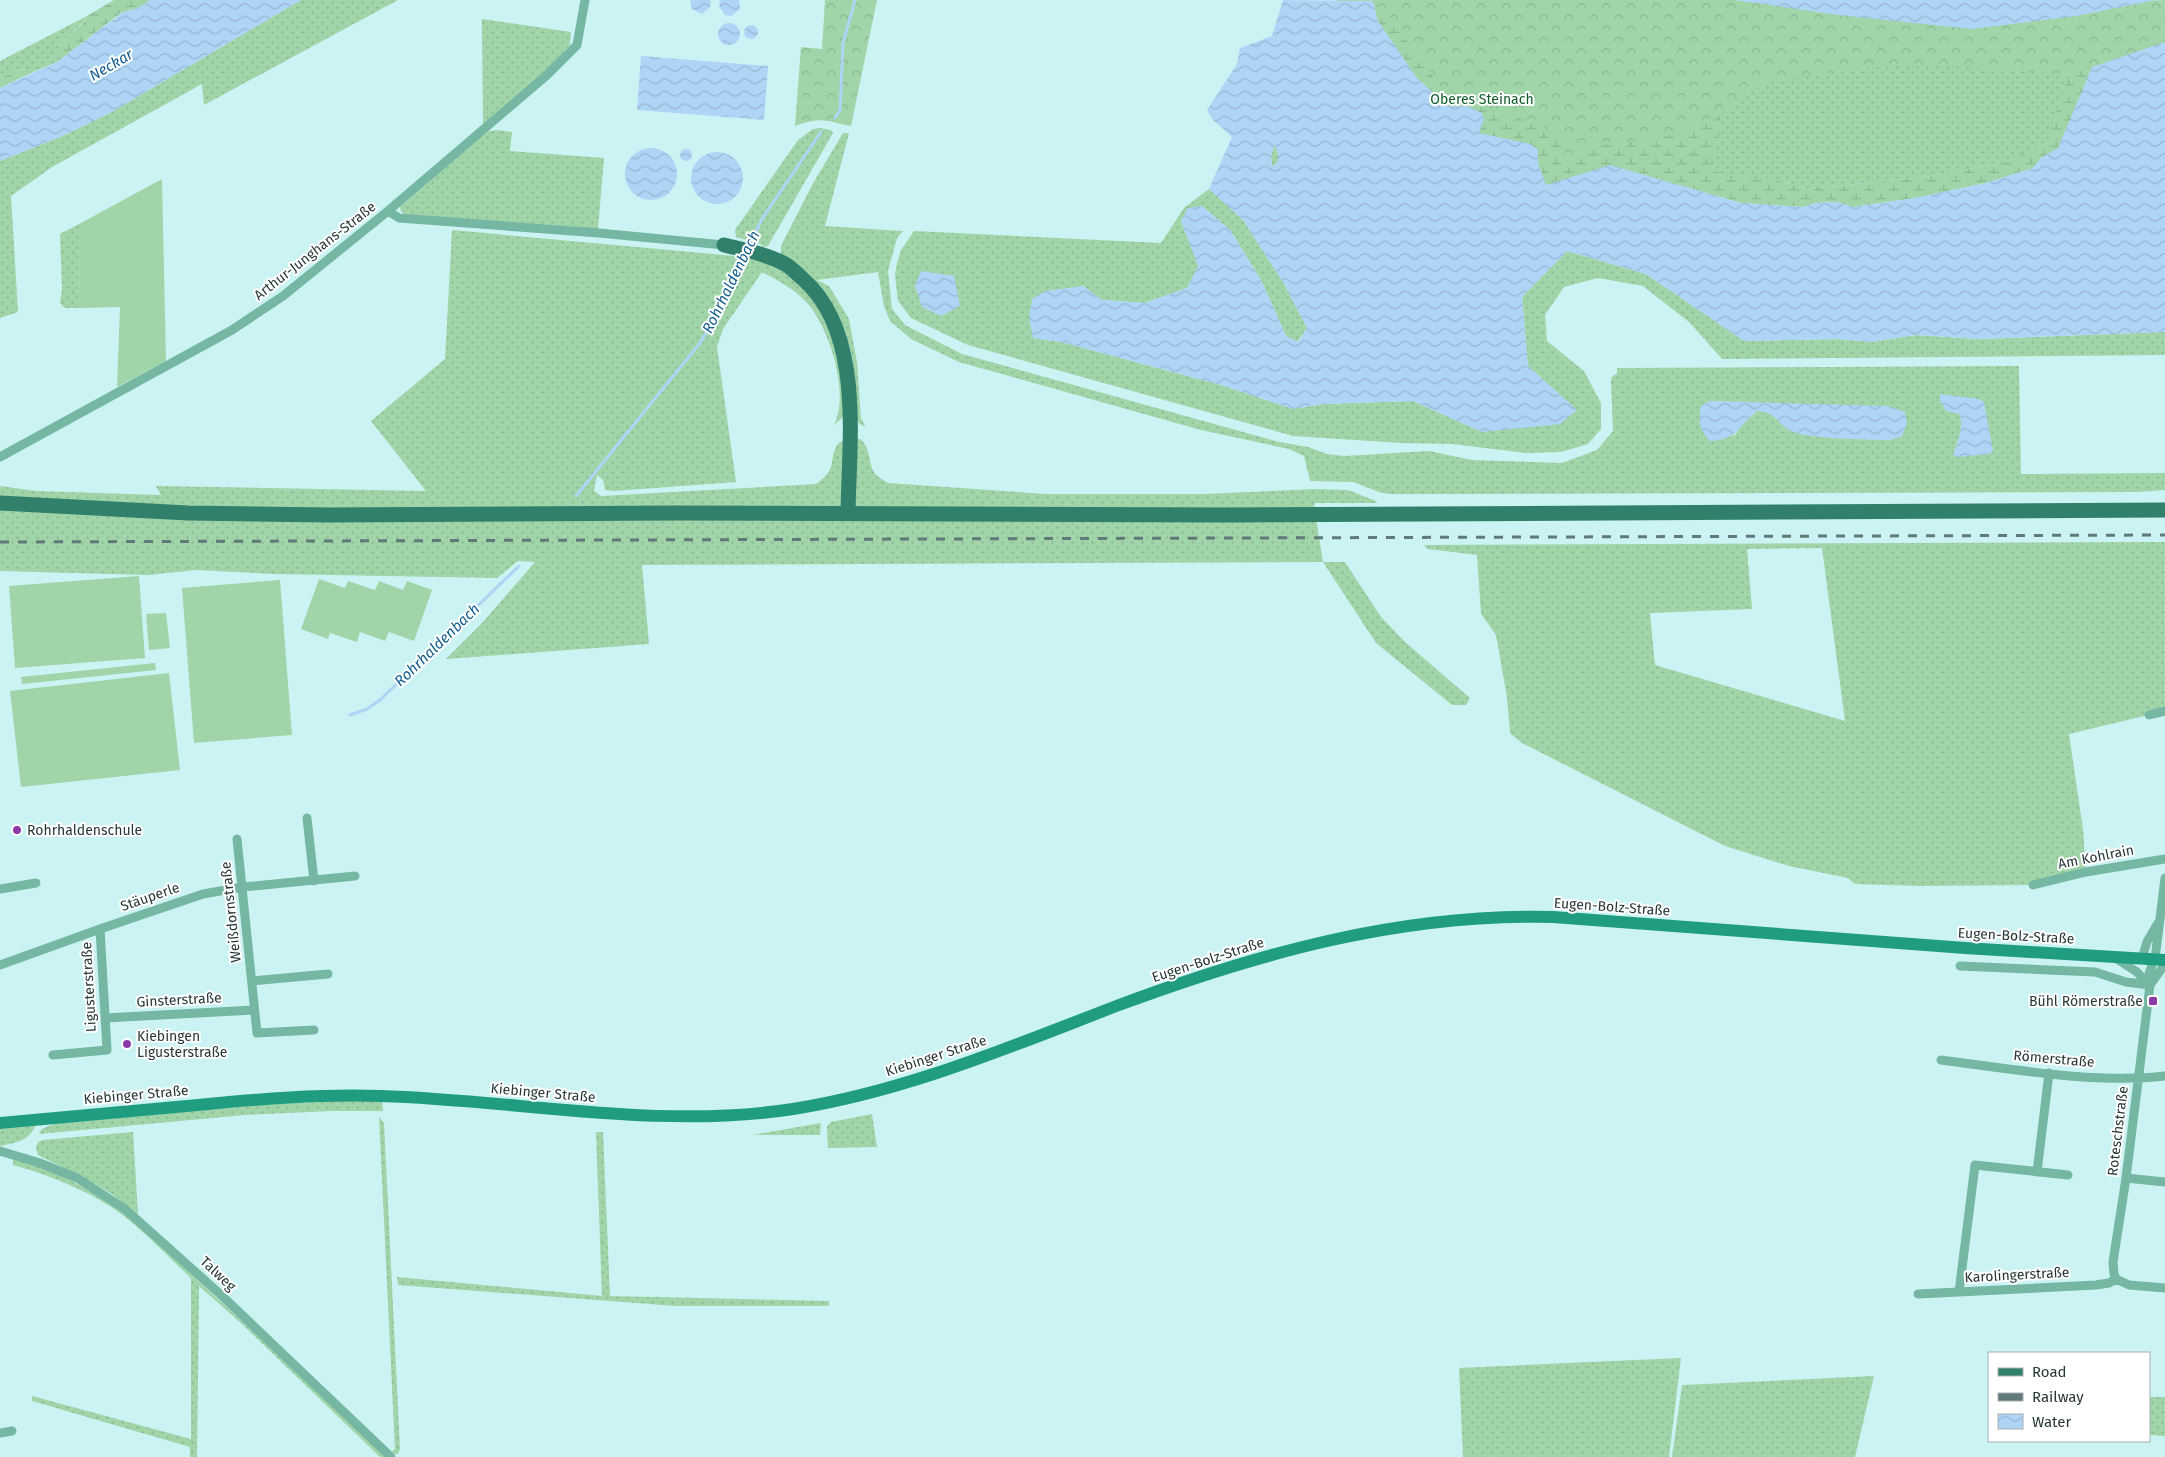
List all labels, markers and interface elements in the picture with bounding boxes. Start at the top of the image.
water label: Neckar [86,45,137,85]
park label: Oberes Steinach [1430,91,1534,108]
street label: Arthur-Junghans-Straße [251,198,379,304]
water label: Rohrhaldenbach [698,228,764,336]
water label: Rohrhaldenbach [391,600,483,690]
place label: Rohrhaldenschule [27,822,142,839]
marker: Rohrhaldenschule [11,824,23,836]
street label: Am Kohlrain [2057,841,2135,873]
street label: Weißdornstraße [217,861,245,963]
street label: Stäuperle [118,879,182,915]
street label: Eugen-Bolz-Straße [1553,894,1671,920]
street label: Eugen-Bolz-Straße [1957,924,2075,948]
street label: Eugen-Bolz-Straße [1150,934,1266,986]
street label: Ligusterstraße [78,941,100,1033]
street label: Ginsterstraße [136,989,222,1011]
place label: Bühl Römerstraße [2029,993,2143,1010]
marker: Bühl Römerstraße [2147,995,2159,1007]
place label: Kiebingen Ligusterstraße [137,1028,227,1061]
street label: Kiebinger Straße [883,1032,989,1080]
marker: Kiebingen Ligusterstraße [121,1038,133,1050]
street label: Römerstraße [2013,1047,2095,1071]
street label: Kiebinger Straße [490,1080,596,1106]
street label: Kiebinger Straße [83,1082,189,1108]
street label: Roteschstraße [2104,1085,2132,1177]
street label: Talweg [196,1253,240,1295]
street label: Karolingerstraße [1964,1264,2070,1286]
legend [1988,1352,2150,1442]
text: Road [2032,1363,2067,1381]
text: Railway [2032,1388,2084,1406]
text: Water [2032,1413,2071,1431]

